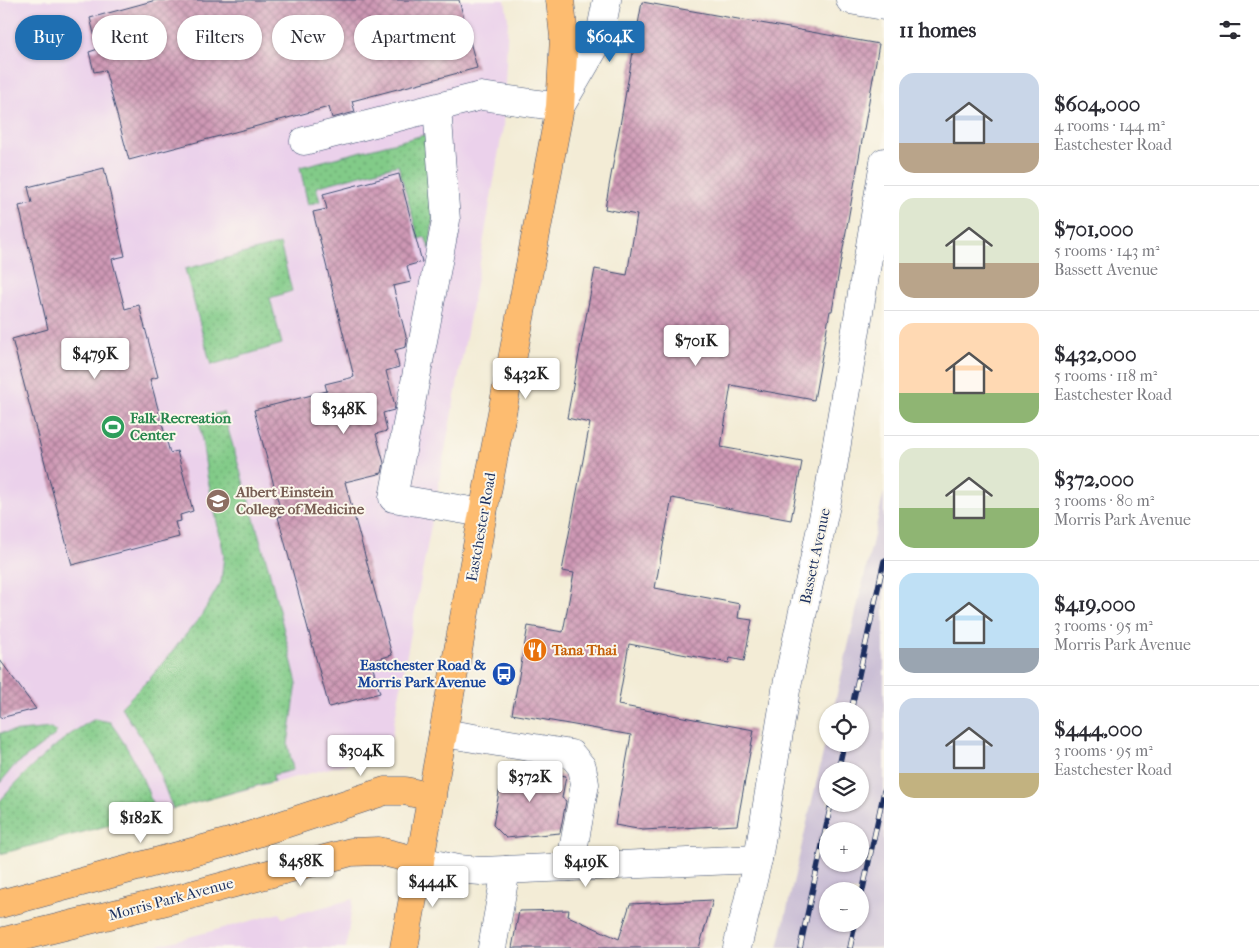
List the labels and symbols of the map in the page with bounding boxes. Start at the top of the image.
pin: $604K [575,20,645,63]
pin: $701K [661,324,731,367]
pin: $479K [60,338,130,380]
pin: $432K [491,358,561,400]
pin: $348K [309,392,379,435]
place label: Falk Recreation Center [129,409,232,444]
sports icon: Falk Recreation Center [100,414,126,440]
street label: Eastchester Road [463,470,500,583]
place label: Albert Einstein College of Medicine [235,483,365,518]
school or university icon: Albert Einstein College of Medicine [205,488,231,514]
street label: Bassett Avenue [796,506,834,606]
restaurant icon: Tana Thai [522,637,548,663]
place label: Tana Thai [551,641,617,659]
place label: Eastchester Road & Morris Park Avenue [357,656,487,691]
bus stop icon: Eastchester Road & Morris Park Avenue [491,661,517,687]
pin: $304K [326,734,396,777]
pin: $372K [495,760,565,803]
pin: $182K [106,802,176,844]
pin: $458K [266,844,336,887]
pin: $419K [551,846,621,888]
pin: $444K [398,866,468,908]
street label: Morris Park Avenue [107,874,236,924]

